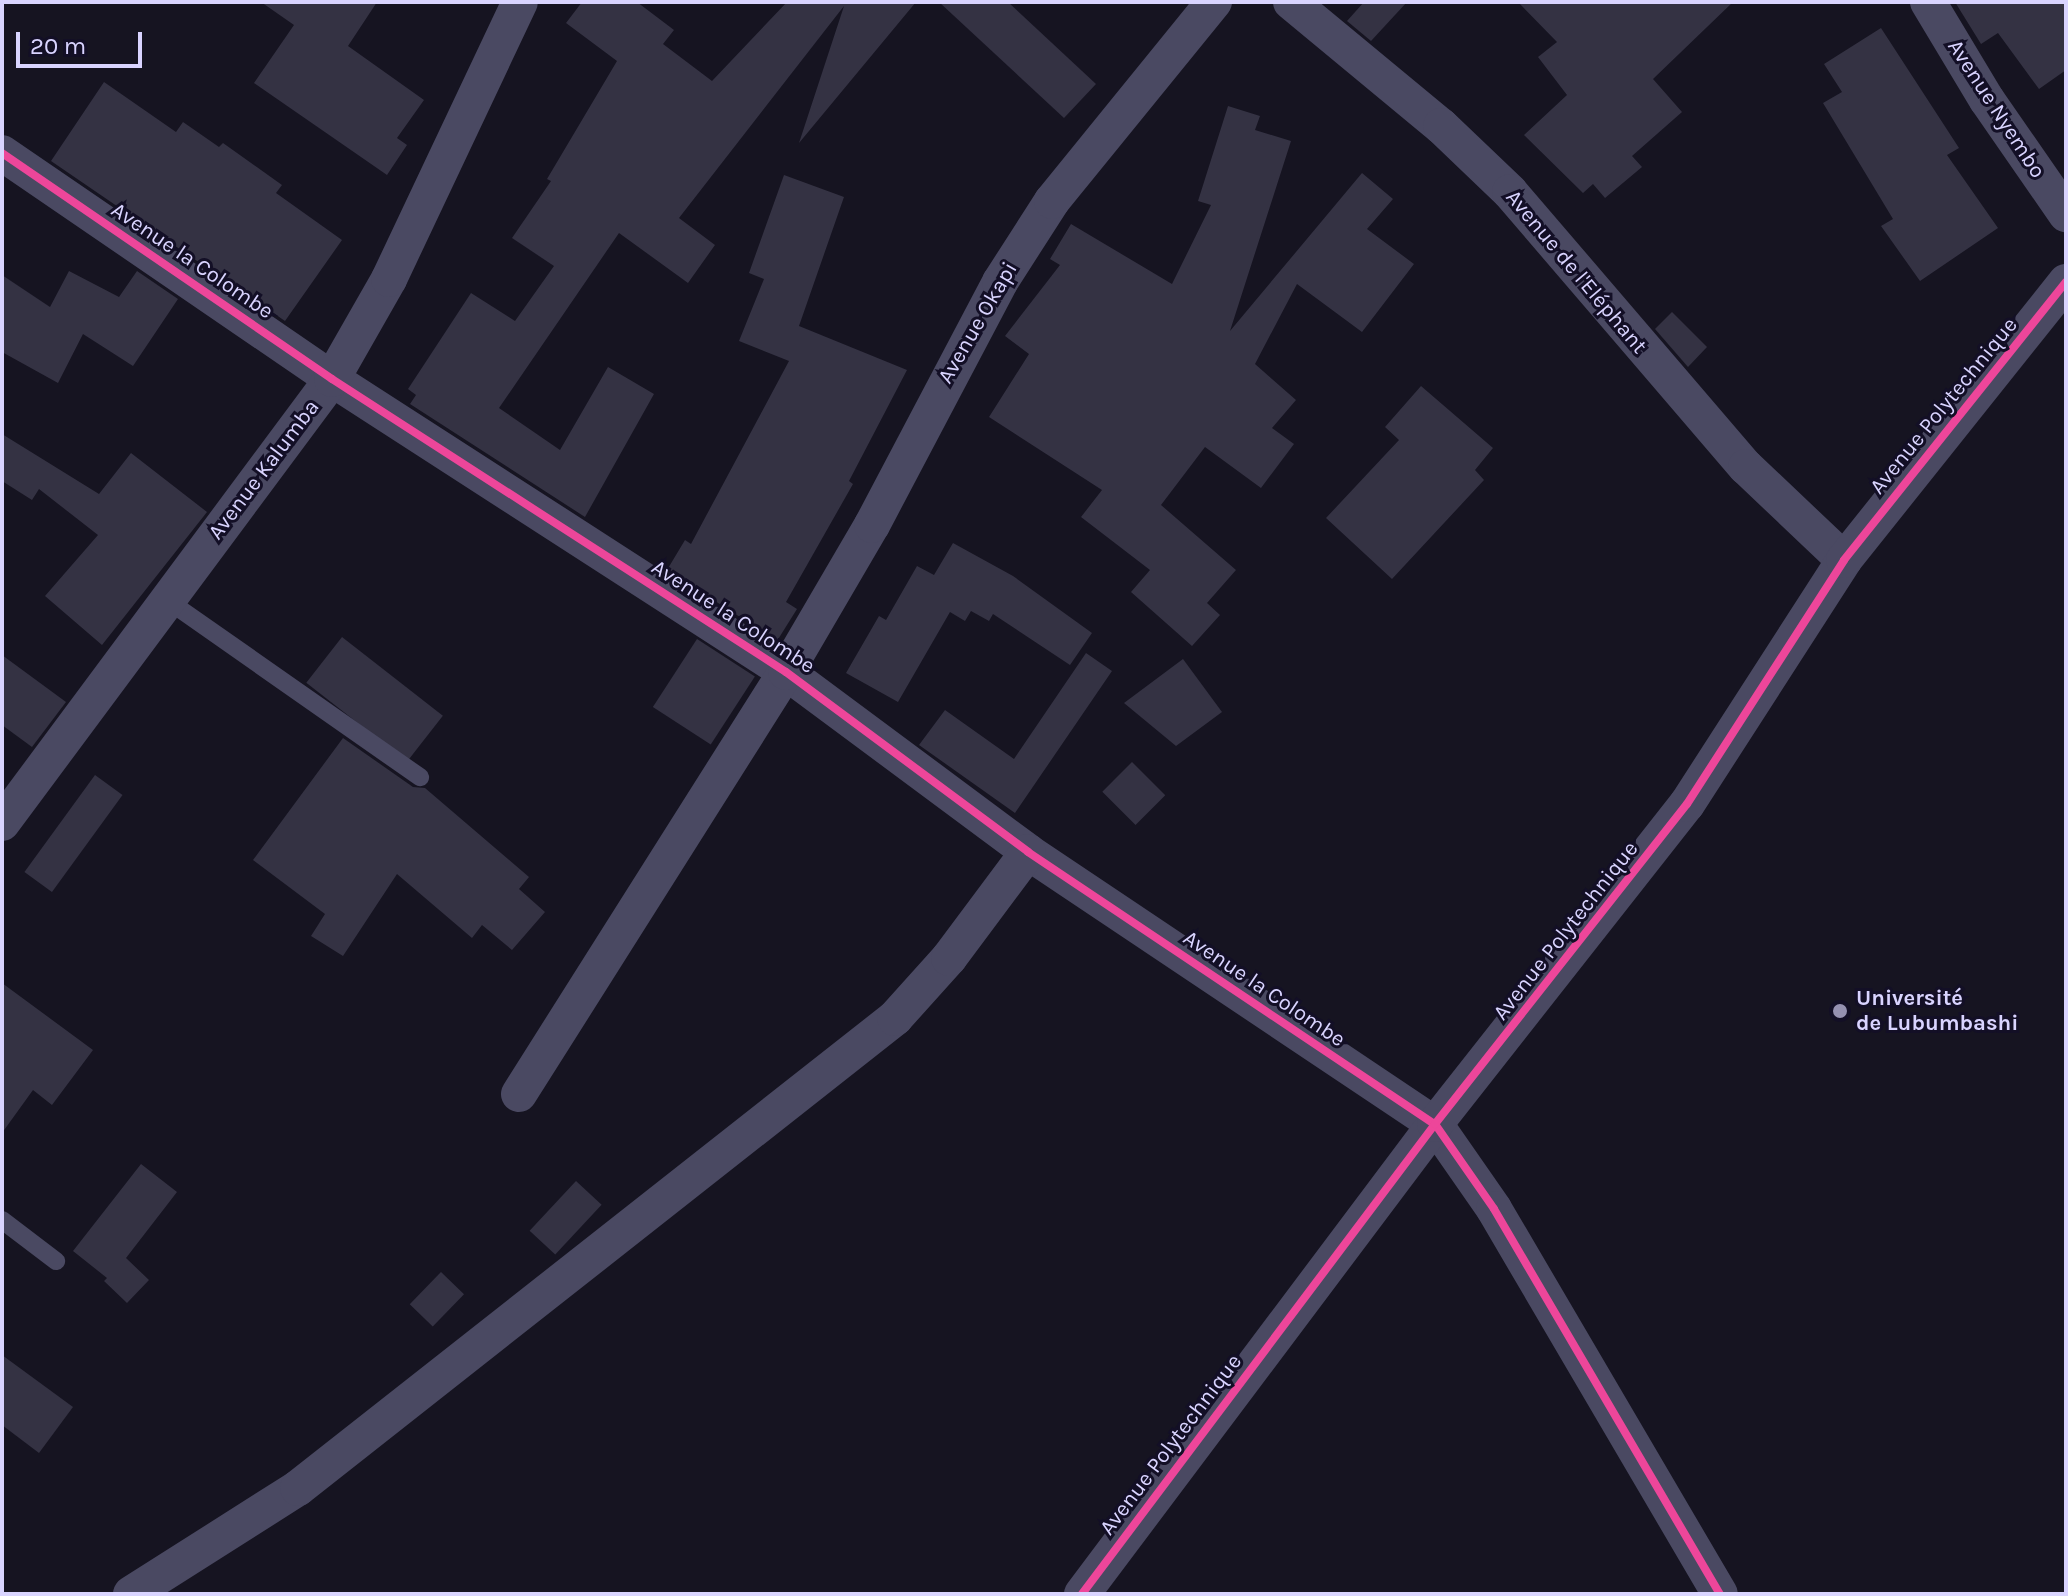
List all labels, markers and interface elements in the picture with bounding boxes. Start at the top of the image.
scale bar [20,16,146,66]
text: 20 m [30,32,86,60]
street label: Avenue Nyembo [1941,35,2051,183]
street label: Avenue de l'Eléphant [1500,185,1652,359]
street label: Avenue la Colombe [106,197,278,325]
street label: Avenue Okapi [933,258,1023,388]
street label: Avenue Polytechnique [1865,312,2023,500]
street label: Avenue Kalumba [203,395,325,545]
street label: Avenue la Colombe [646,554,820,680]
street label: Avenue Polytechnique [1488,836,1644,1026]
street label: Avenue la Colombe [1178,925,1350,1053]
place label: Université de Lubumbashi [1856,985,2018,1036]
marker: Université de Lubumbashi [1831,1002,1849,1020]
street label: Avenue Polytechnique [1094,1349,1248,1541]

